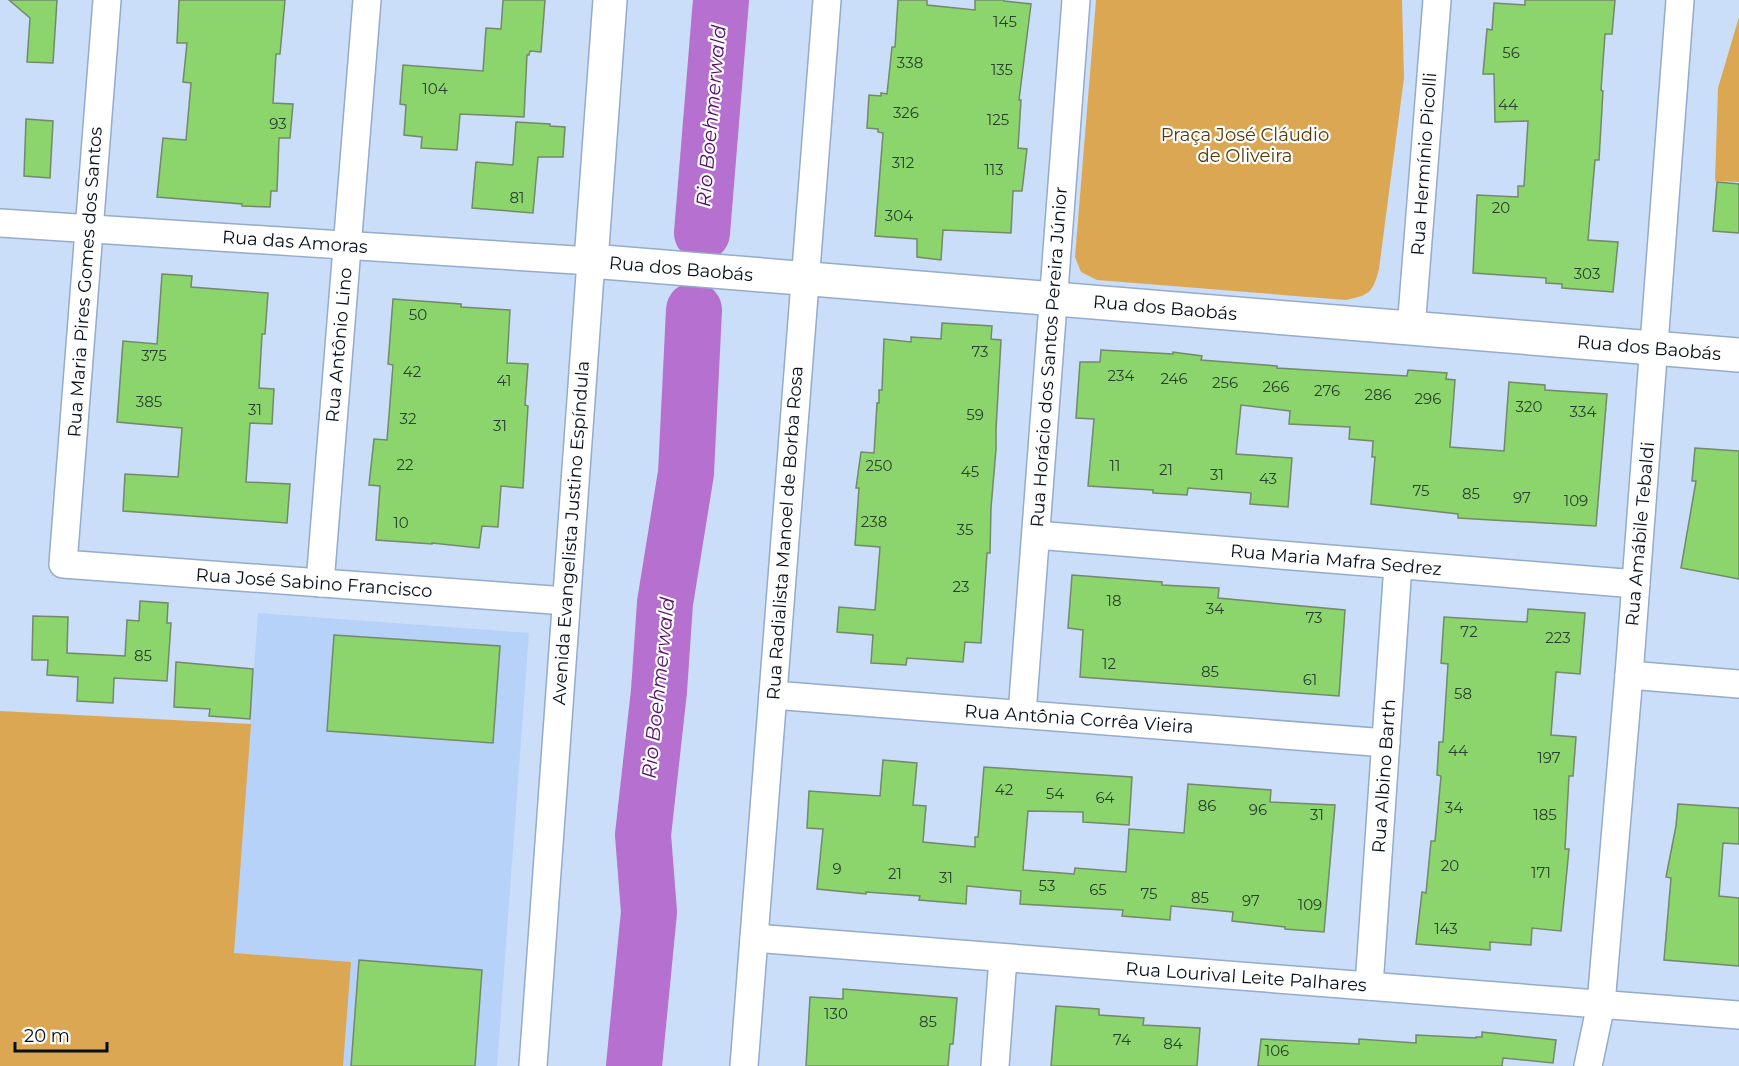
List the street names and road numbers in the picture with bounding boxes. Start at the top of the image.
street label: Rua Hermínio Picolli [1407,72,1441,256]
street label: Rua Maria Pires Gomes dos Santos [63,126,107,438]
street label: Rua Horácio dos Santos Pereira Júnior [1026,186,1072,528]
street label: Rua das Amoras [221,226,369,258]
street label: Rua dos Baobás [608,252,754,286]
street label: Rua Antônio Lino [321,266,357,424]
street label: Rua dos Baobás [1092,291,1238,325]
street label: Rua dos Baobás [1576,331,1722,365]
street label: Avenida Evangelista Justino Espíndula [548,360,594,706]
street label: Rua Radialista Manoel de Borba Rosa [762,365,808,701]
street label: Rua Amábile Tebaldi [1621,441,1659,627]
street label: Rua Maria Mafra Sedrez [1229,540,1443,580]
street label: Rua José Sabino Francisco [195,564,433,602]
street label: Rua Albino Barth [1368,698,1400,854]
street label: Rua Antônia Corrêa Vieira [964,700,1194,738]
street label: Rua Lourival Leite Palhares [1125,958,1368,996]

